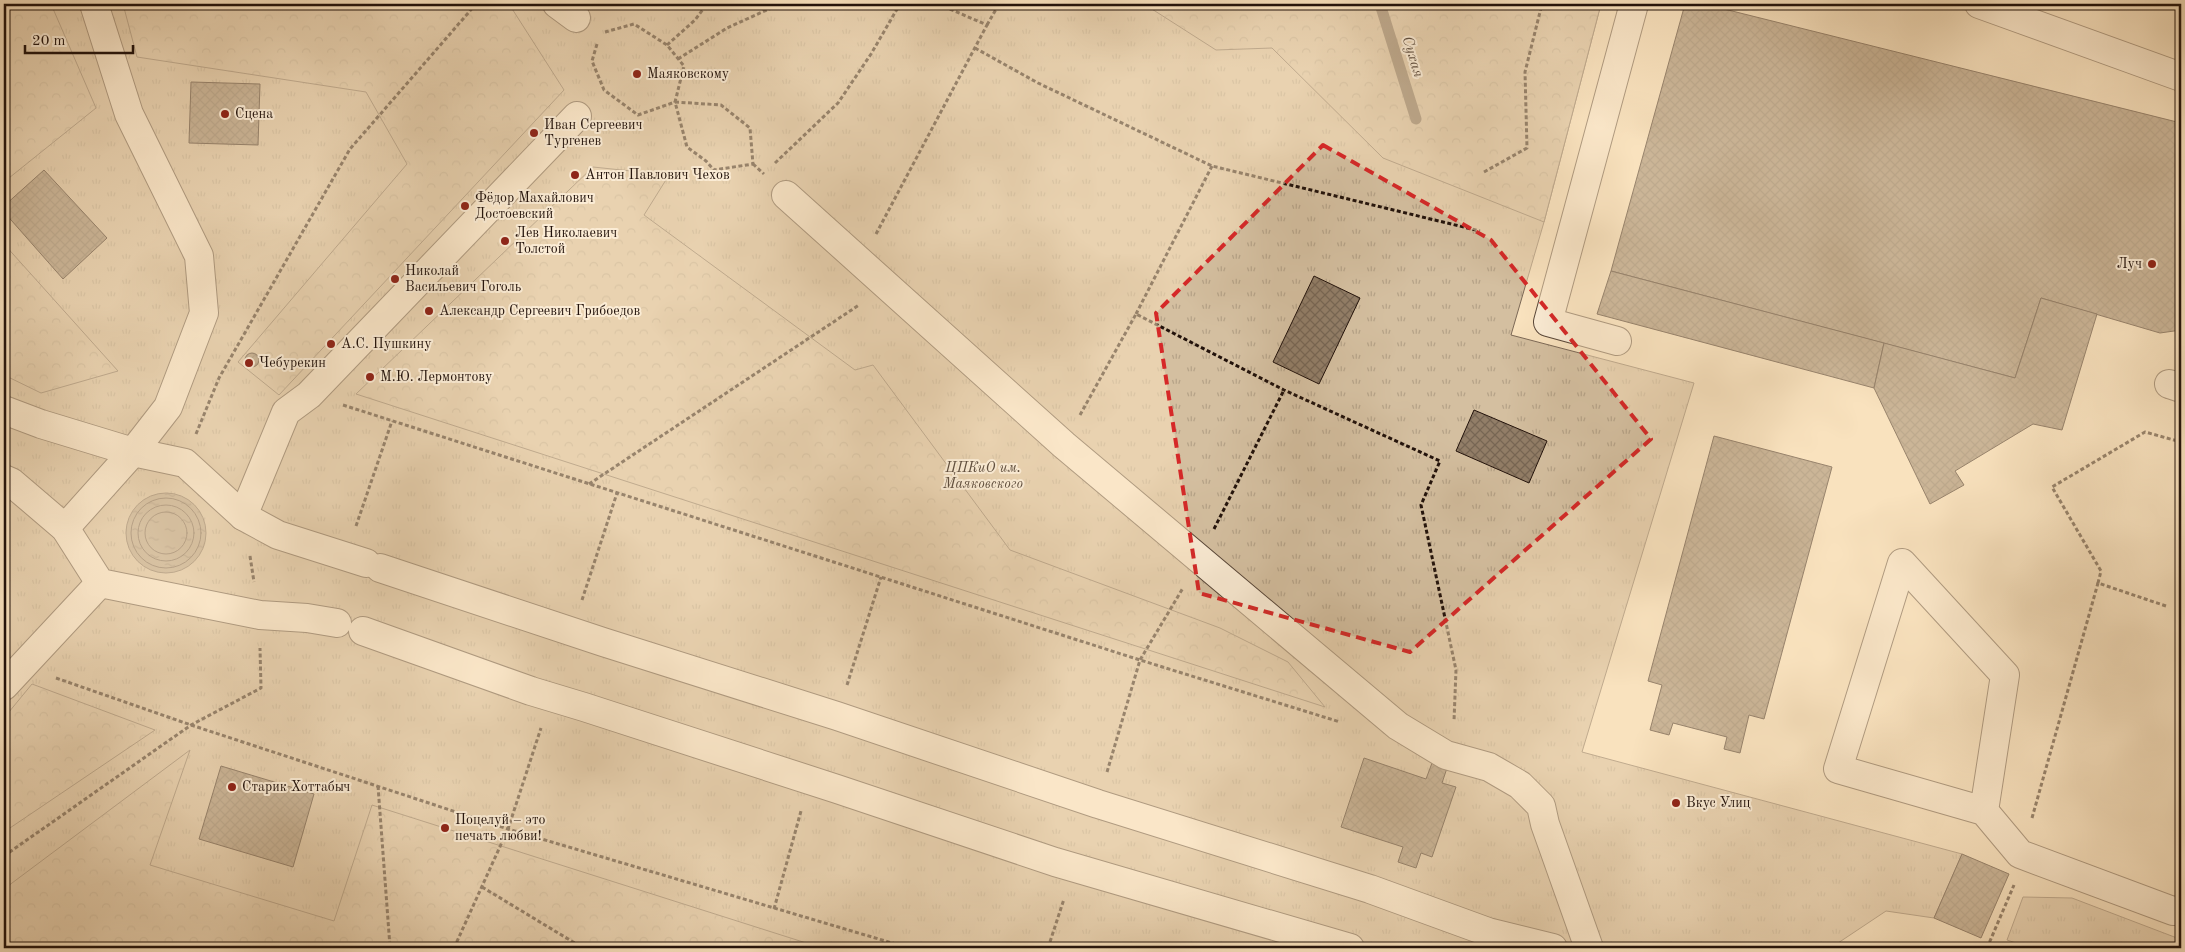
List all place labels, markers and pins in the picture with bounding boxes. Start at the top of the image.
place label: Маяковскому [647,67,730,81]
marker: Маяковскому [631,68,643,80]
place label: Сцена [235,107,273,121]
marker: Сцена [219,108,231,120]
place label: Иван Сергеевич Тургенев [544,118,643,148]
marker: Иван Сергеевич Тургенев [528,127,540,139]
place label: Антон Павлович Чехов [585,168,730,182]
marker: Антон Павлович Чехов [569,169,581,181]
place label: Фёдор Махайлович Достоевский [475,191,594,221]
marker: Фёдор Махайлович Достоевский [459,200,471,212]
place label: Лев Николаевич Толстой [515,226,617,256]
marker: Лев Николаевич Толстой [499,235,511,247]
place label: Луч [2117,257,2142,271]
marker: Луч [2146,258,2158,270]
place label: Николай Васильевич Гоголь [405,264,522,294]
marker: Николай Васильевич Гоголь [389,273,401,285]
place label: Александр Сергеевич Грибоедов [439,304,640,318]
marker: Александр Сергеевич Грибоедов [423,305,435,317]
place label: А.С. Пушкину [341,337,432,351]
marker: А.С. Пушкину [325,338,337,350]
place label: Чебурекин [259,356,326,370]
marker: Чебурекин [243,357,255,369]
place label: М.Ю. Лермонтову [380,370,493,384]
marker: М.Ю. Лермонтову [364,371,376,383]
place label: Старик Хоттабыч [242,780,350,794]
marker: Старик Хоттабыч [226,781,238,793]
place label: Вкус Улиц [1686,796,1751,810]
marker: Вкус Улиц [1670,797,1682,809]
place label: Поцелуй – это печать любви! [455,813,545,843]
marker: Поцелуй – это печать любви! [439,822,451,834]

